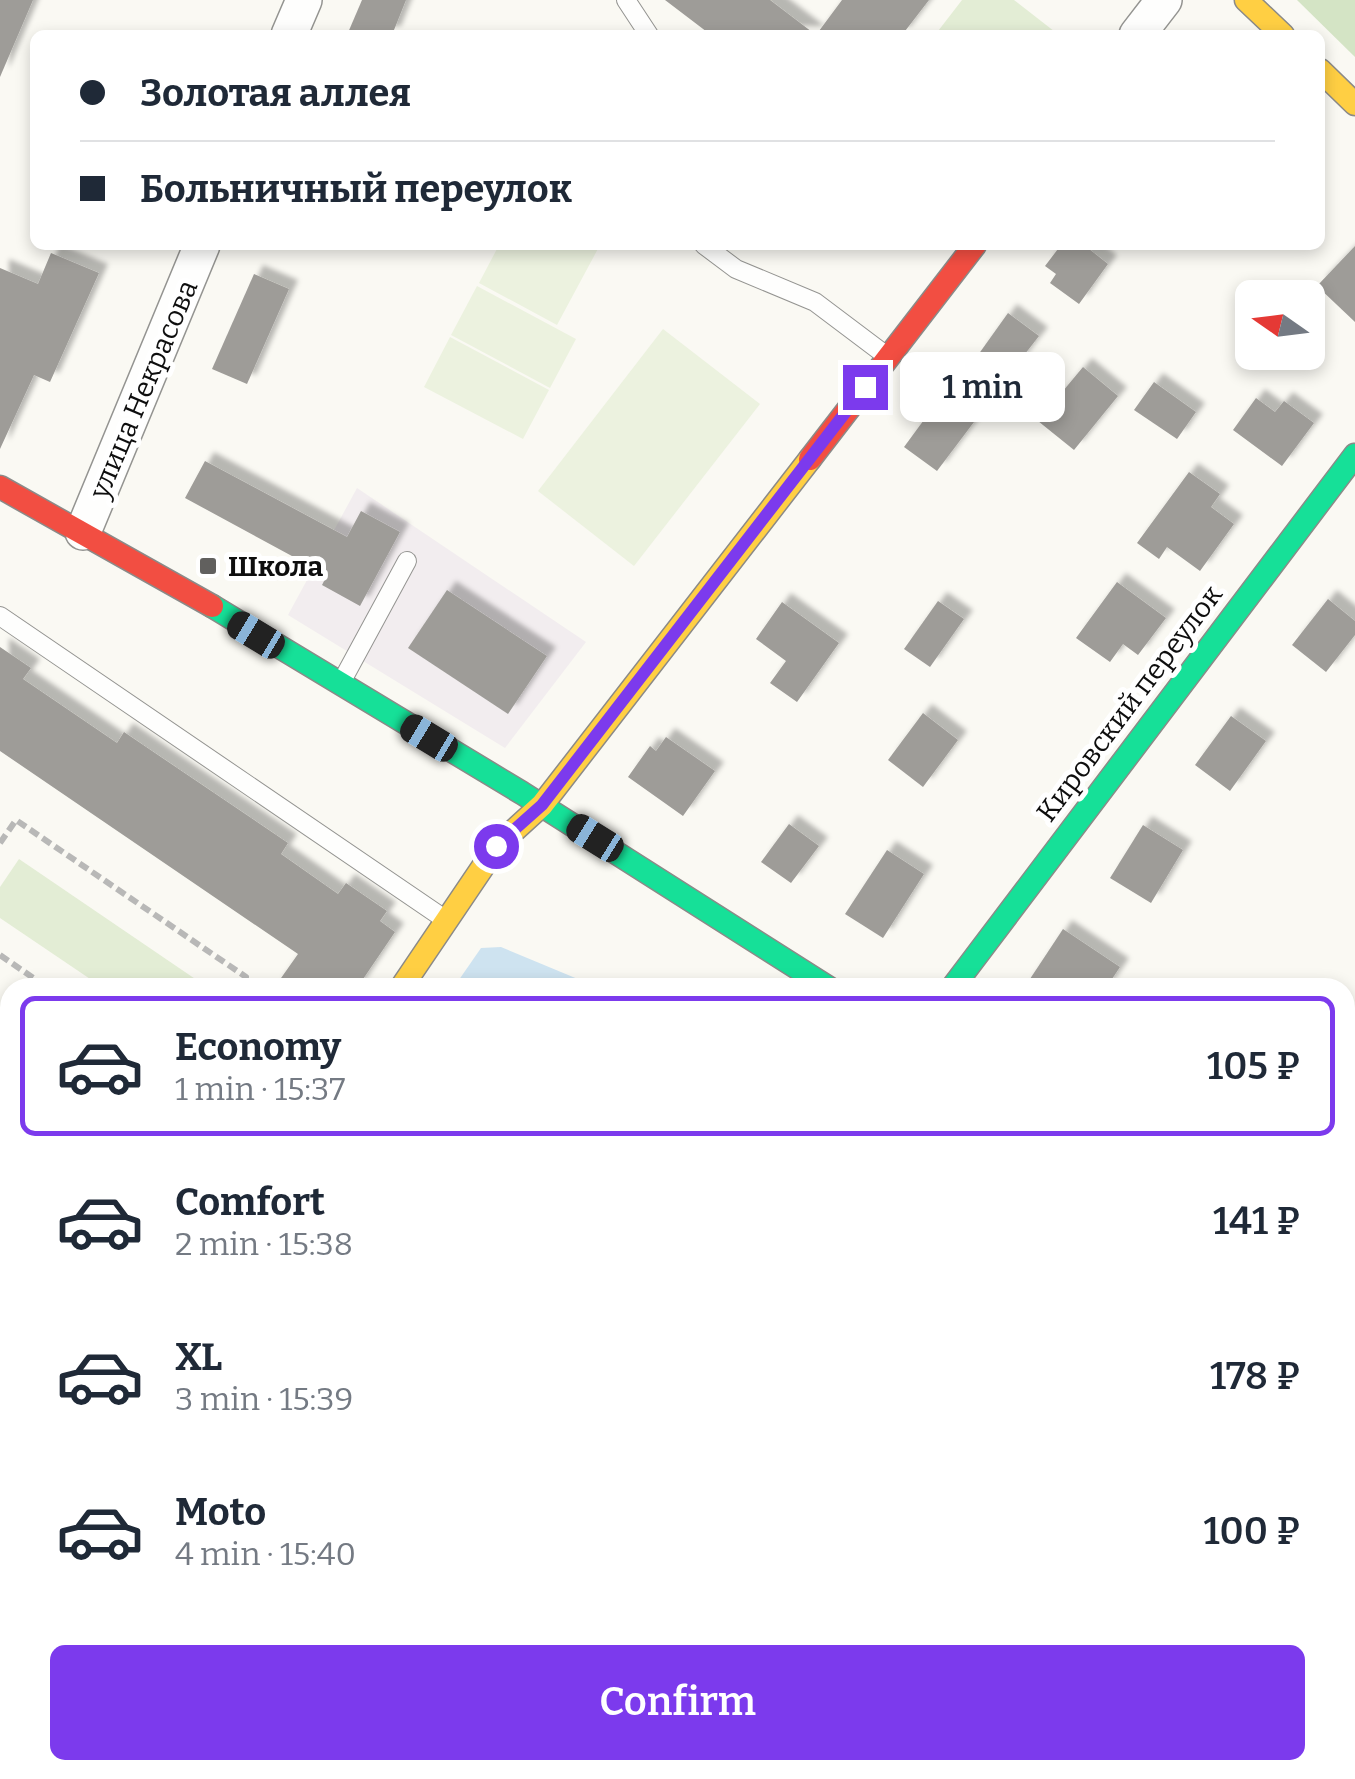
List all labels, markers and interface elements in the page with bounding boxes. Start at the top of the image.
text: Золотая аллея [140,70,411,116]
text: Больничный переулок [140,166,572,212]
street label: улица Некрасова [82,275,204,504]
north arrow [1235,280,1325,370]
map controls [1235,280,1325,370]
callout: 1 min [900,352,1065,422]
route end [843,365,888,410]
text: 1 min [942,368,1023,406]
place label: Школа [228,550,323,583]
marker: Школа [197,555,219,577]
street label: Кировский переулок [1030,578,1229,828]
car [223,607,289,663]
car [396,710,462,766]
car [562,809,628,867]
route start [474,824,519,869]
icon: car [55,1021,145,1111]
text: Economy [175,1024,341,1070]
text: 105 ₽ [1207,1043,1300,1089]
text: 1 min · 15:37 [175,1070,345,1108]
icon: car [55,1176,145,1266]
text: Comfort [175,1179,325,1225]
text: 141 ₽ [1213,1198,1300,1244]
text: 2 min · 15:38 [175,1225,353,1263]
icon: car [55,1331,145,1421]
text: XL [175,1334,222,1380]
text: 178 ₽ [1210,1353,1300,1399]
text: 3 min · 15:39 [175,1380,353,1418]
icon: car [55,1486,145,1576]
text: Moto [175,1489,266,1535]
text: 100 ₽ [1204,1508,1300,1554]
text: 4 min · 15:40 [175,1535,356,1573]
button: Confirm [50,1645,1305,1760]

